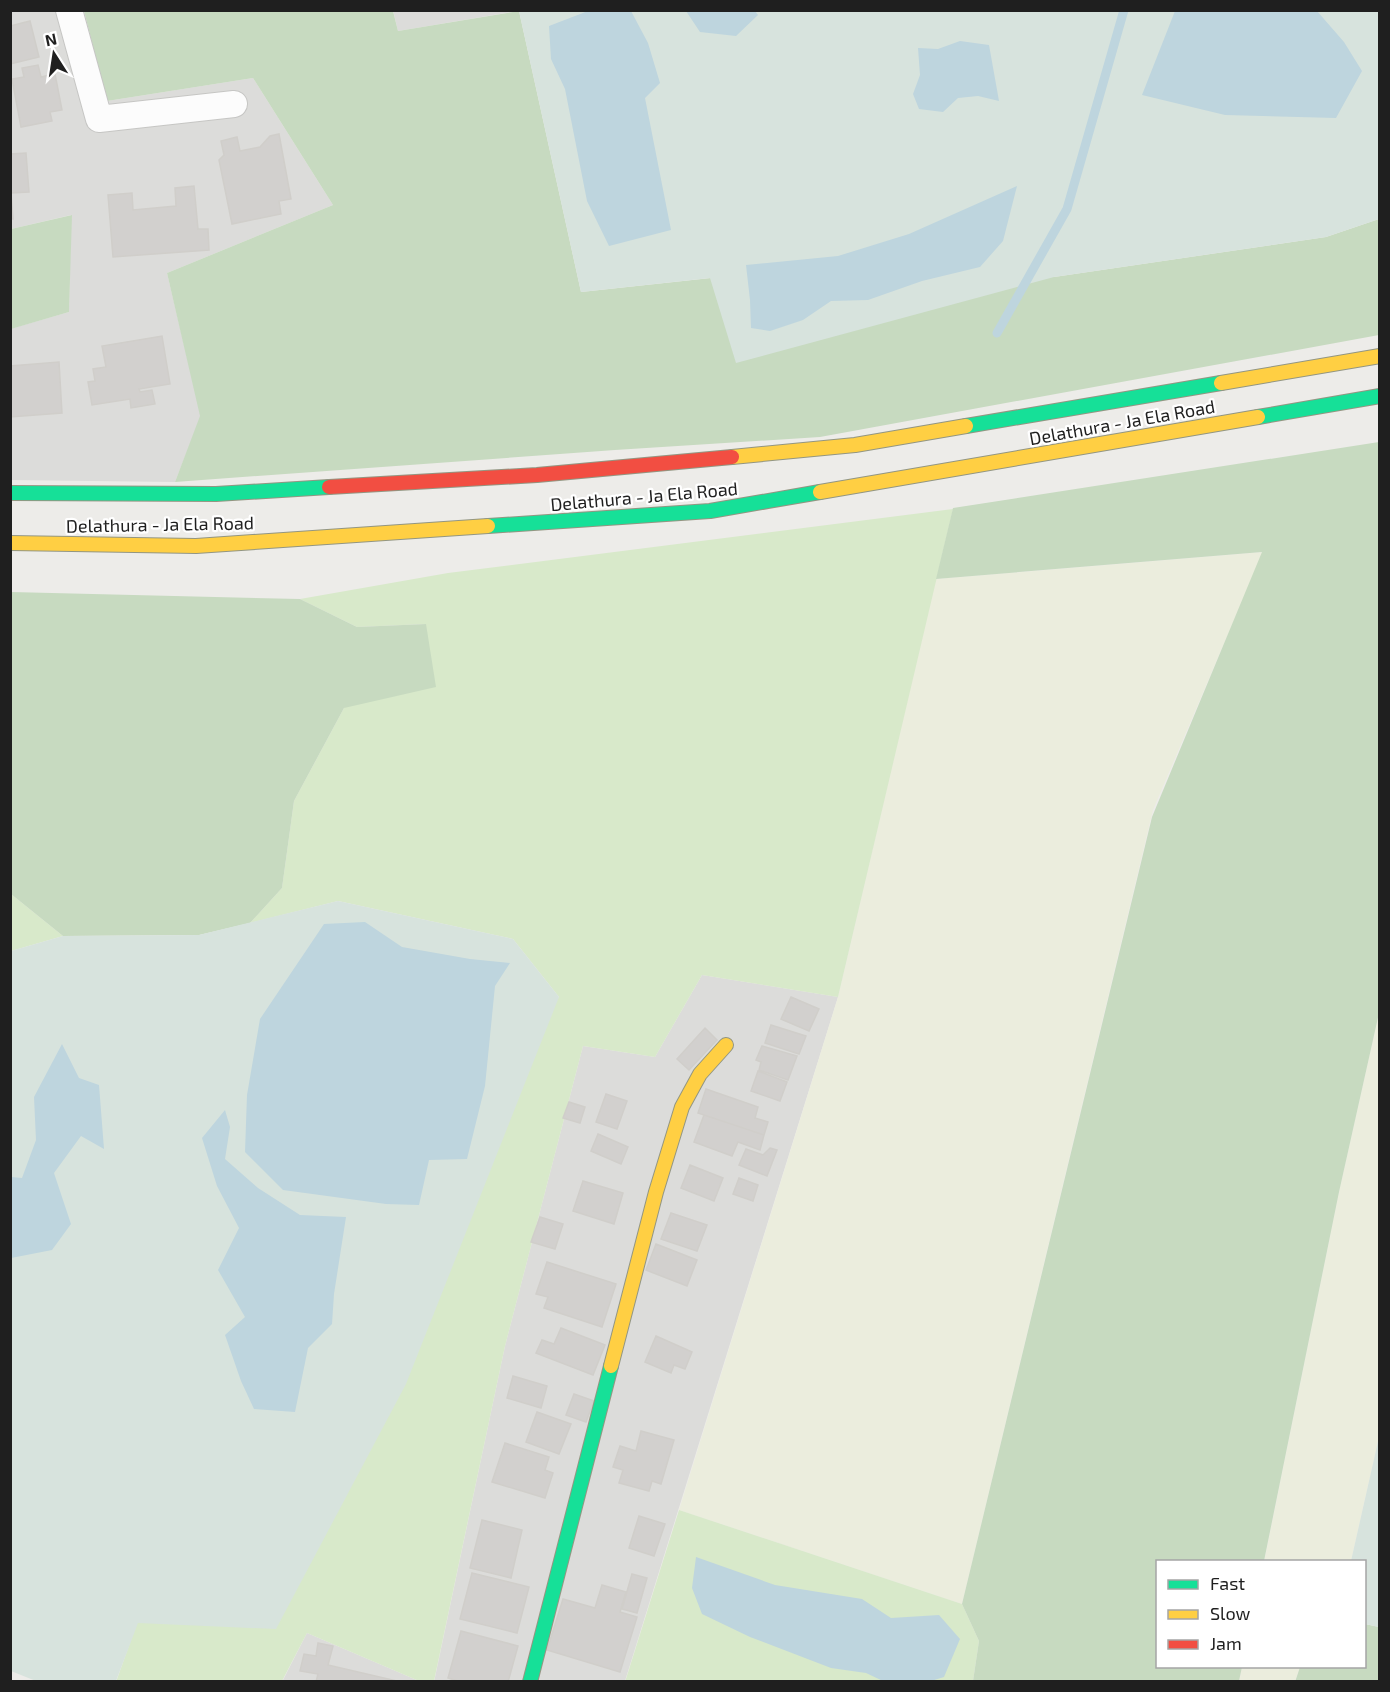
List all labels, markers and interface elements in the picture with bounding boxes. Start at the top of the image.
north arrow [24,24,84,84]
text: N [43,28,58,49]
street label: Delathura - Ja Ela Road [1027,395,1217,449]
street label: Delathura - Ja Ela Road [549,477,739,515]
street label: Delathura - Ja Ela Road [66,511,254,537]
legend [1156,1560,1366,1668]
text: Fast [1210,1572,1245,1594]
text: Slow [1210,1602,1251,1624]
text: Jam [1210,1632,1242,1654]

